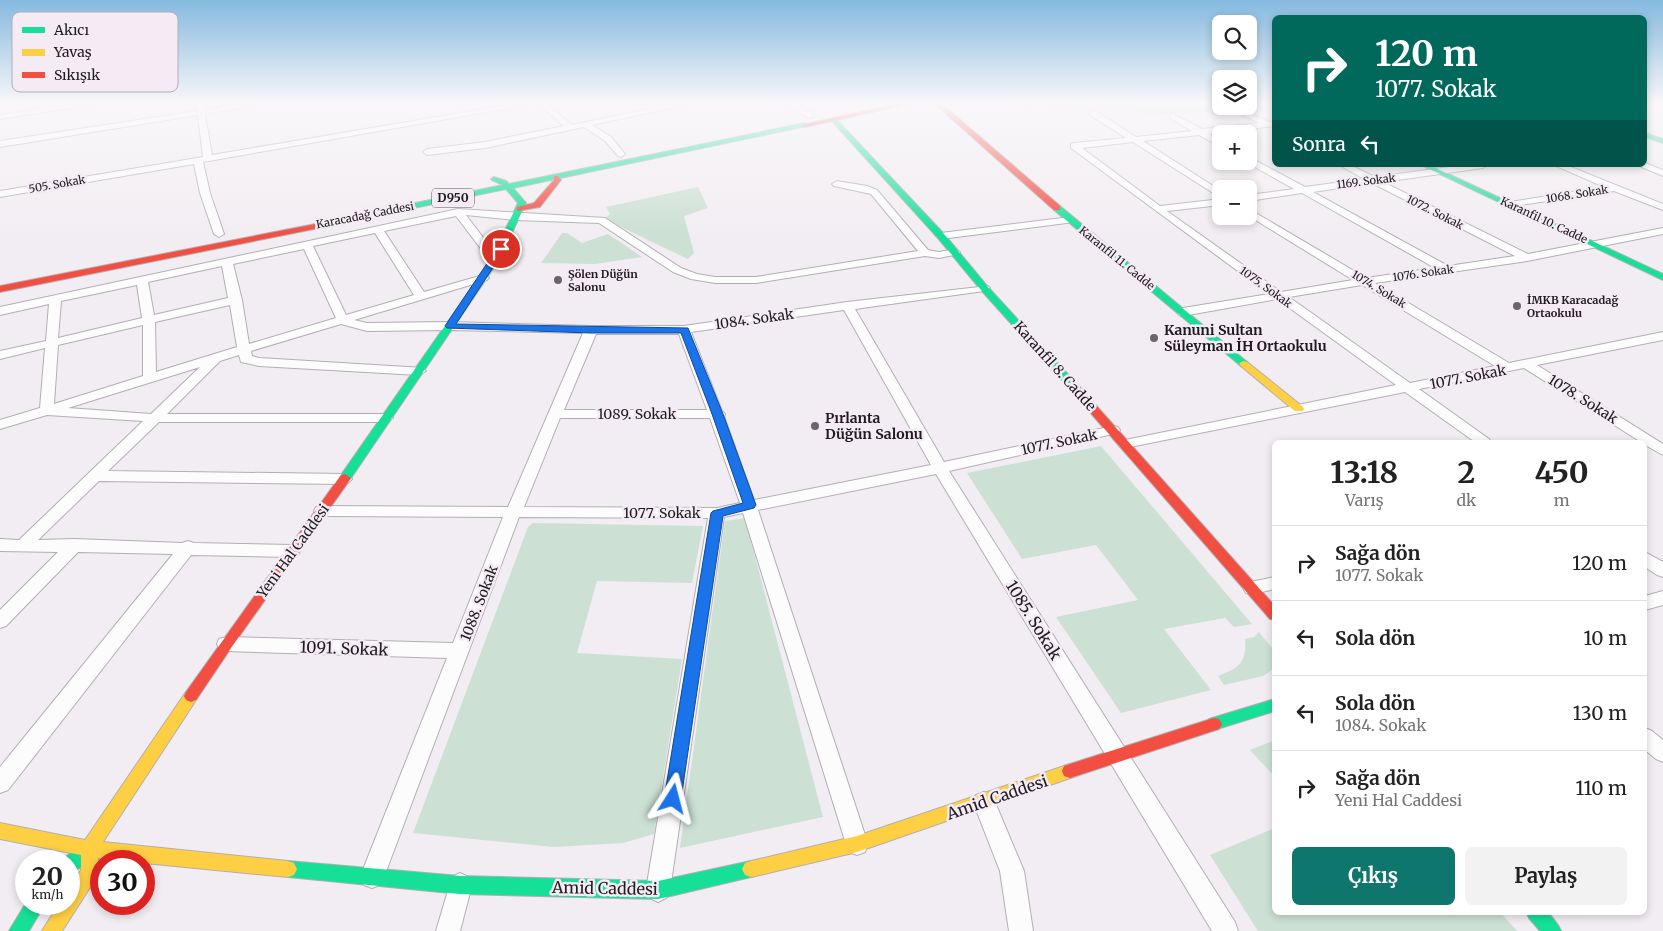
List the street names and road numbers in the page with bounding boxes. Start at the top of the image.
street label: 1169. Sokak [1336,170,1396,192]
street label: 505. Sokak [28,172,86,196]
street label: 1068. Sokak [1545,182,1609,206]
road number: D950 [432,188,474,208]
street label: 1072. Sokak [1404,192,1466,232]
street label: Karanfil 10. Cadde [1498,194,1590,246]
street label: Karacadağ Caddesi [315,199,415,231]
street label: Karanfil 11. Cadde [1076,223,1158,293]
street label: 1076. Sokak [1391,262,1455,284]
street label: 1075. Sokak [1237,263,1295,311]
street label: 1074. Sokak [1349,267,1409,311]
street label: 1084. Sokak [713,305,795,333]
street label: Karanfil 8. Cadde [1010,317,1100,415]
street label: 1077. Sokak [1428,361,1508,393]
street label: 1078. Sokak [1545,370,1621,428]
street label: 1089. Sokak [598,405,677,423]
street label: 1077. Sokak [1019,425,1099,459]
street label: Yeni Hal Caddesi [252,500,333,602]
street label: 1077. Sokak [623,504,701,522]
street label: 1088. Sokak [456,562,502,643]
street label: 1085. Sokak [1002,577,1067,664]
street label: 1091. Sokak [299,636,389,660]
street label: Amid Caddesi [943,770,1050,824]
street label: Amid Caddesi [551,877,658,899]

